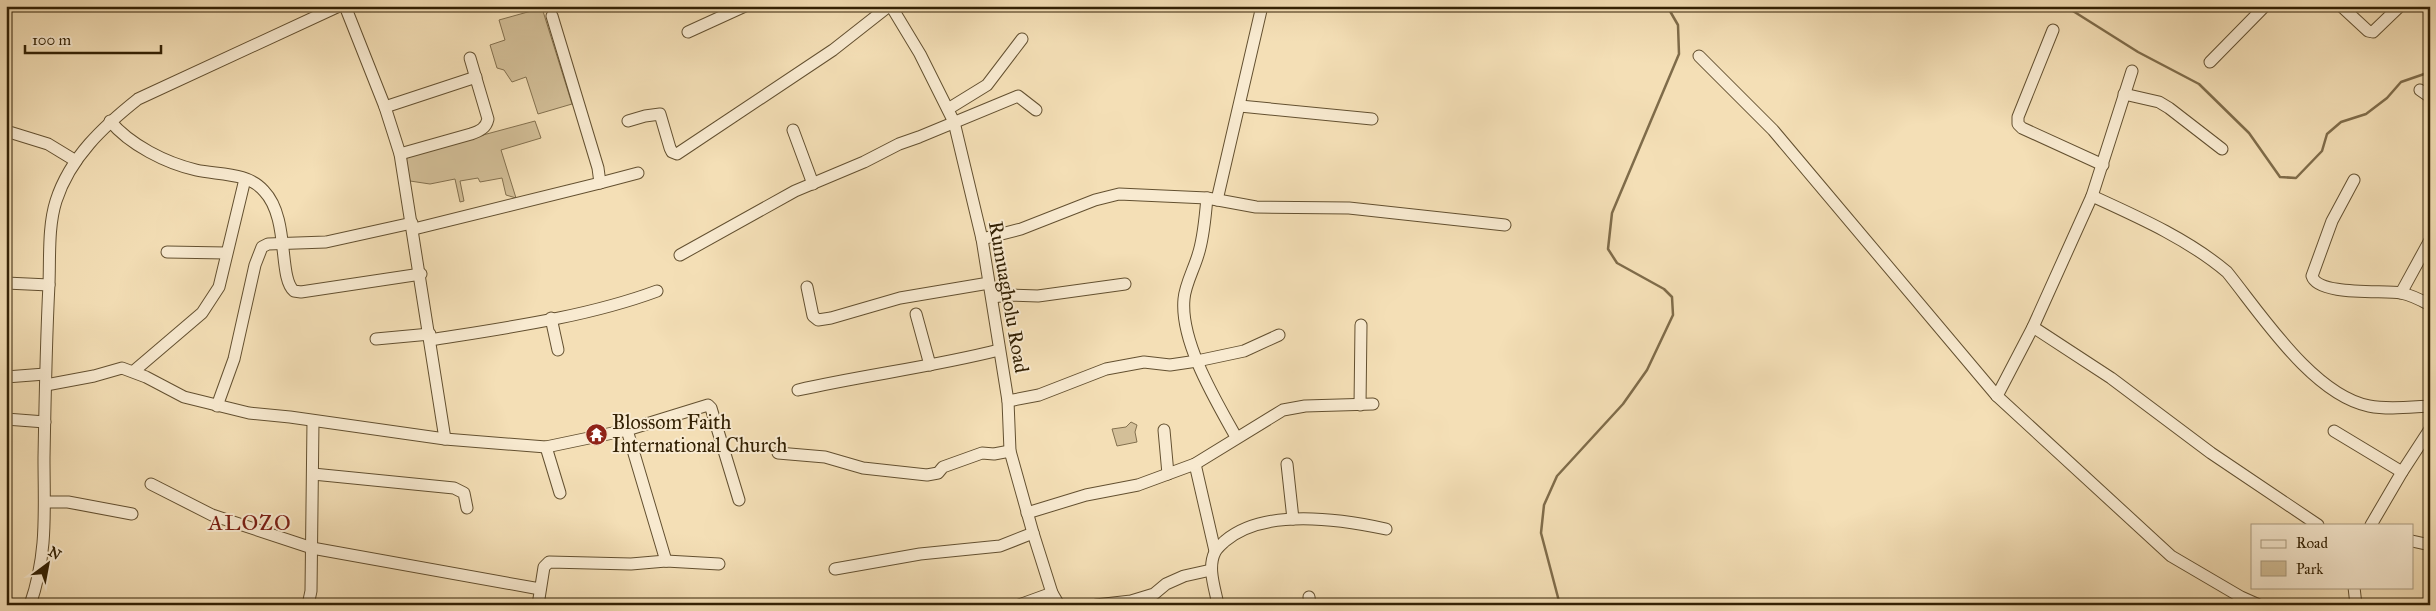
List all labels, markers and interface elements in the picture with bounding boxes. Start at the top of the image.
scale bar [25,22,161,54]
text: 100 m [32,31,72,49]
street label: Rumuagholu Road [983,219,1034,375]
place label: Blossom Faith International Church [612,410,787,457]
temple icon: Blossom Faith International Church [584,422,608,446]
district label: ALOZO [207,509,292,536]
legend [2251,524,2414,588]
text: Road [2296,534,2328,552]
north arrow [22,538,72,588]
text: N [45,543,64,564]
text: Park [2296,560,2323,578]

